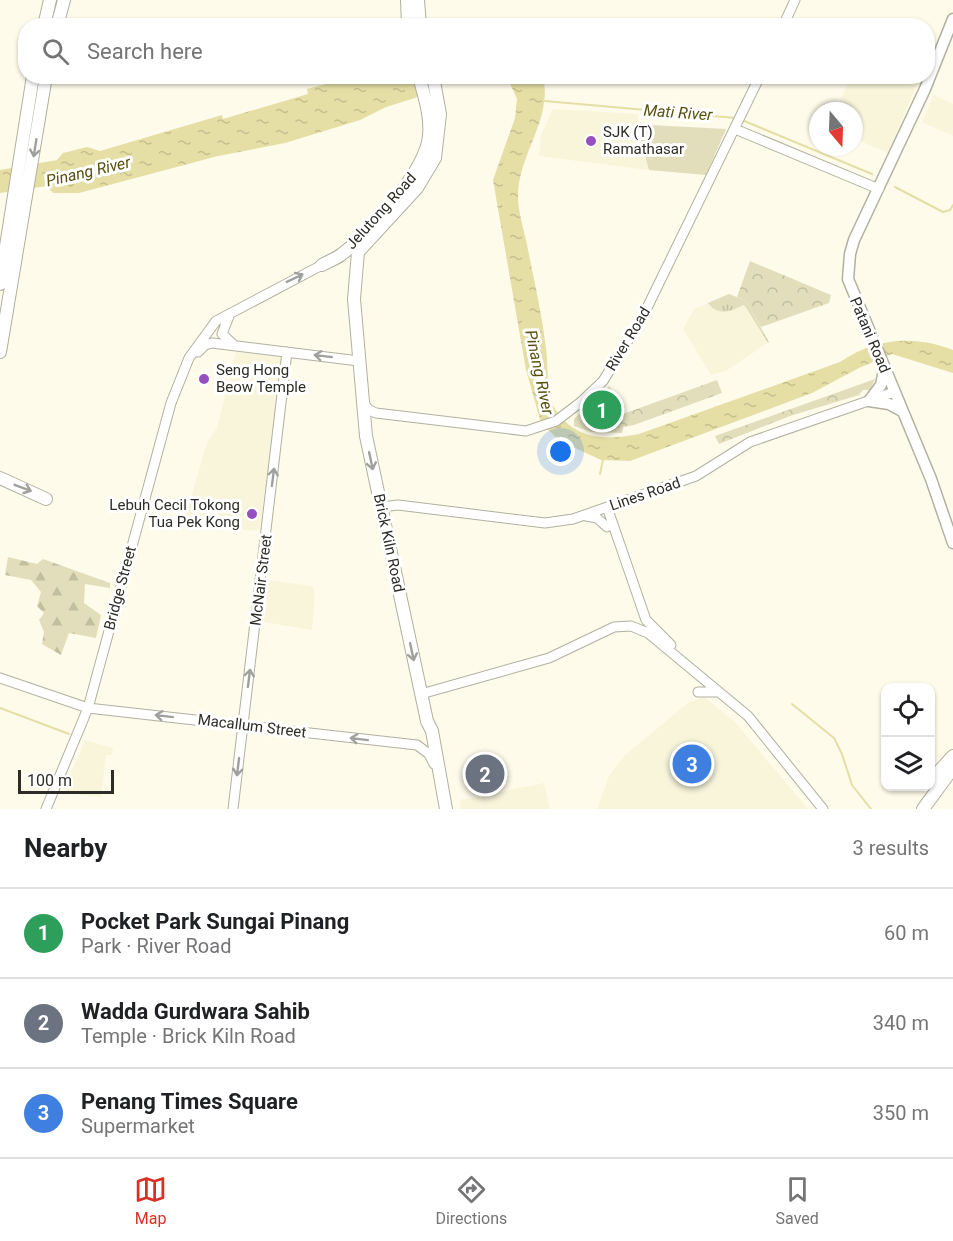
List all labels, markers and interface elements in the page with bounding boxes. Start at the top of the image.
search box [18,18,935,84]
icon: search [39,35,72,68]
text: Search here [87,39,203,64]
water label: Mati River [643,101,714,124]
north arrow [809,102,863,156]
place label: SJK (T) Ramathasar [603,123,684,158]
marker: SJK (T) Ramathasar [584,134,598,148]
one-way arrow [29,138,40,158]
water label: Pinang River [44,152,133,190]
street label: Jelutong Road [342,169,420,253]
one-way arrow [286,272,304,284]
street label: Patani Road [846,294,894,376]
street label: River Road [602,304,654,374]
water label: Pinang River [521,328,558,417]
one-way arrow [314,350,334,361]
place label: Seng Hong Beow Temple [216,361,306,396]
marker: Seng Hong Beow Temple [197,372,211,386]
pin: 1 [582,388,622,432]
your location [546,437,575,466]
one-way arrow [365,451,377,470]
one-way arrow [268,468,279,487]
street label: Lines Road [607,473,683,515]
one-way arrow [14,483,32,494]
street label: Brick Kiln Road [370,492,408,594]
place label: Lebuh Cecil Tokong Tua Pek Kong [109,496,240,531]
marker: Lebuh Cecil Tokong Tua Pek Kong [245,507,259,521]
street label: McNair Street [246,533,276,627]
street label: Bridge Street [100,544,140,632]
one-way arrow [407,641,418,661]
one-way arrow [244,668,255,688]
map controls [881,683,935,791]
button: locate [881,683,935,737]
one-way arrow [155,710,175,721]
street label: Macallum Street [197,710,307,742]
one-way arrow [349,733,369,744]
button: layers [881,737,935,791]
pin: 3 [672,742,712,786]
pin: 2 [466,752,504,796]
one-way arrow [232,756,243,776]
scale bar [18,767,114,794]
text: 100 m [27,771,72,790]
text: Nearby [24,833,107,863]
text: 3 results [853,836,929,860]
text: Pocket Park Sungai Pinang [81,909,349,934]
text: 1 [38,921,49,945]
text: 60 m [884,921,929,945]
text: Park · River Road [81,934,231,958]
text: Wadda Gurdwara Sahib [81,999,310,1024]
text: 2 [38,1011,49,1035]
text: 340 m [873,1011,929,1035]
text: Temple · Brick Kiln Road [81,1024,296,1048]
text: Penang Times Square [81,1089,298,1114]
text: 3 [38,1101,49,1125]
text: 350 m [873,1101,929,1125]
text: Supermarket [81,1114,195,1138]
tab: Map [134,1173,167,1228]
tab: Directions [435,1173,507,1228]
tab: Saved [776,1173,819,1228]

